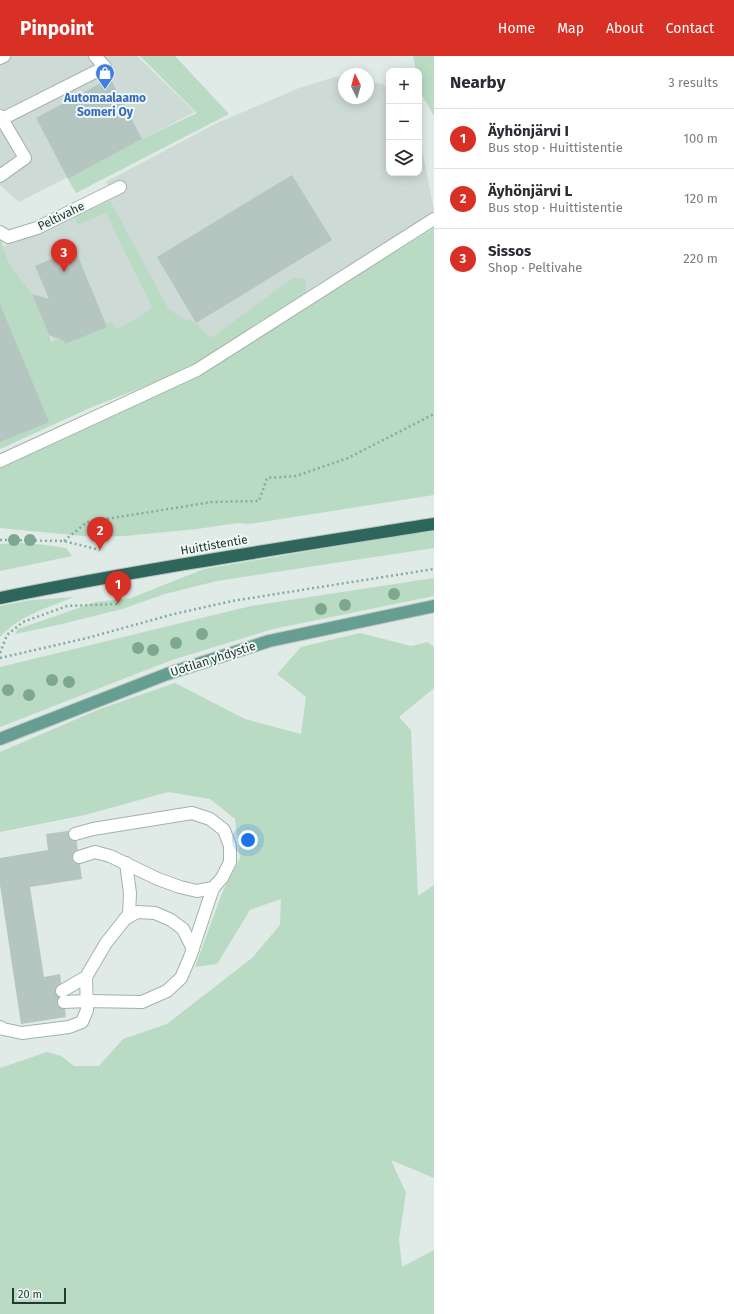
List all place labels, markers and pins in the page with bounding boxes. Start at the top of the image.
shop icon: Automaalaamo Someri Oy [94,62,116,90]
place label: Automaalaamo Someri Oy [63,91,146,119]
pin: 3 [51,239,77,272]
pin: 2 [87,517,113,550]
pin: 1 [105,571,131,604]

